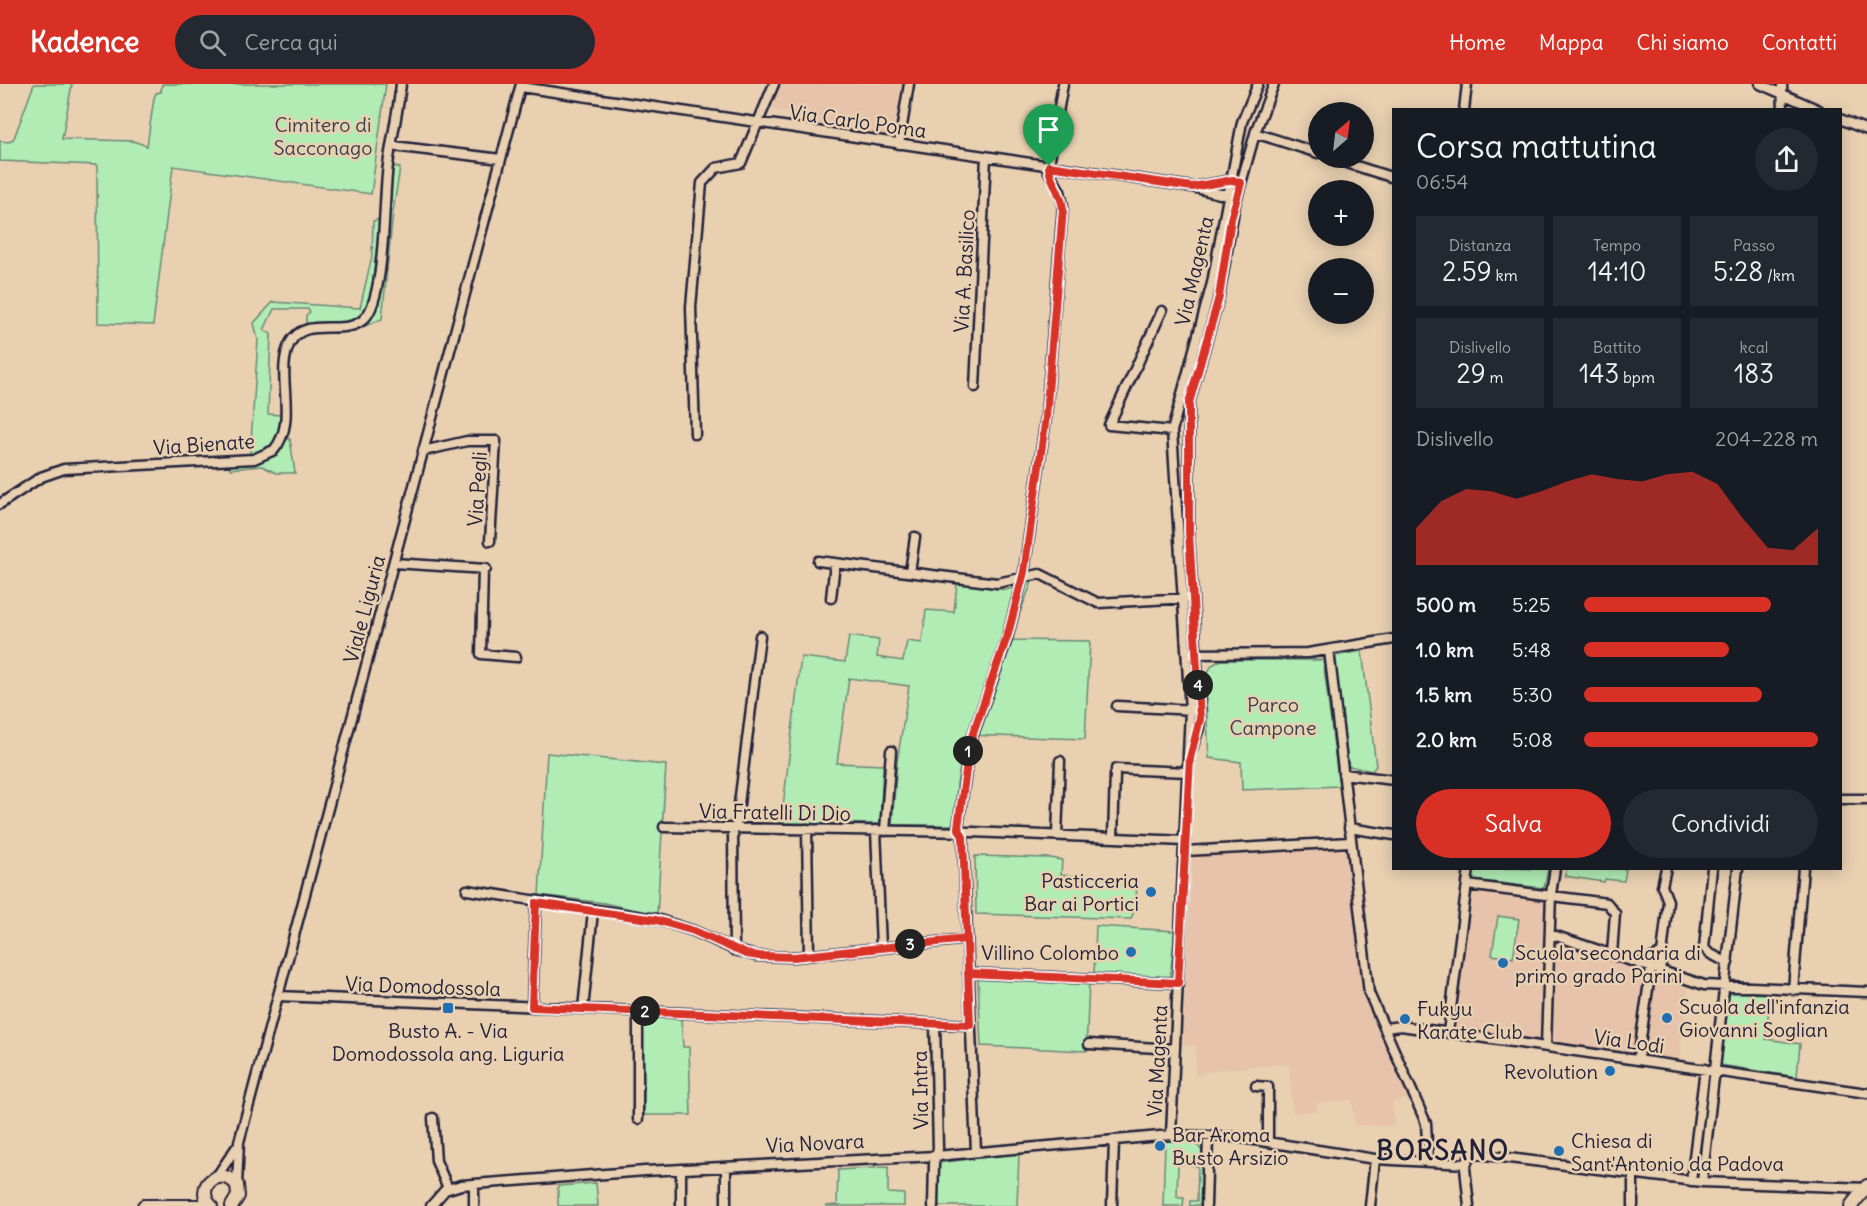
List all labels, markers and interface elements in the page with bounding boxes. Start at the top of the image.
search box [175,15,595,69]
text: Kadence [30,24,139,60]
icon: search [196,26,229,59]
text: Cerca qui [244,28,338,56]
text: Home [1449,29,1506,56]
text: Mappa [1539,29,1604,56]
text: Chi siamo [1637,29,1729,56]
text: Contatti [1762,29,1837,56]
street label: Via Carlo Poma [788,99,928,143]
north arrow [1308,102,1374,168]
map controls [1308,102,1374,324]
pin [1023,104,1074,166]
park label: Cimitero di Sacconago [274,112,373,160]
icon: arrive [1032,113,1065,146]
text: Corsa mattutina [1416,125,1657,167]
button: share [1755,128,1818,191]
text: 06:54 [1416,169,1468,194]
button: + [1308,180,1374,246]
street label: Via A. Basilico [948,209,980,333]
street label: Via Magenta [1169,214,1219,328]
text: Distanza [1449,235,1511,255]
text: Tempo [1593,235,1641,255]
text: Passo [1733,235,1775,255]
text: 2.59 [1442,255,1492,288]
text: 14:10 [1588,255,1646,288]
text: 5:28 [1713,255,1763,288]
button: − [1308,258,1374,324]
text: km [1492,265,1518,285]
text: /km [1763,265,1795,285]
text: Dislivello [1449,337,1511,357]
text: Battito [1593,337,1641,357]
text: kcal [1740,337,1768,357]
text: 29 [1456,357,1486,390]
text: 143 [1579,357,1619,390]
text: 183 [1734,357,1774,390]
text: m [1486,367,1504,387]
text: bpm [1619,367,1655,387]
text: Dislivello [1416,426,1493,451]
text: 204–228 m [1715,426,1818,451]
street label: Via Bienate [152,428,256,460]
street label: Via Pegli [462,451,492,527]
street label: Viale Liguria [338,552,390,666]
text: 500 m [1416,592,1476,617]
text: 5:25 [1512,592,1550,617]
text: 1.0 km [1416,637,1474,662]
text: 5:48 [1512,637,1551,662]
pin: 4 [1183,670,1213,700]
text: 4 [1193,675,1203,695]
text: 1.5 km [1416,682,1472,707]
text: 5:30 [1512,682,1553,707]
park label: Parco Campone [1230,692,1316,740]
text: 2.0 km [1416,727,1477,752]
text: 5:08 [1512,727,1553,752]
pin: 1 [953,736,983,766]
text: 1 [965,741,971,761]
button: Salva [1416,789,1611,858]
button: Condividi [1623,789,1818,858]
street label: Via Fratelli Di Dio [699,798,851,826]
place label: Pasticceria Bar ai Portici [1024,868,1139,916]
marker: Pasticceria Bar ai Portici [1144,885,1158,899]
pin: 3 [895,929,925,959]
text: 3 [905,934,915,954]
place label: Villino Colombo [981,940,1119,965]
place label: Scuola secondaria di primo grado Parini [1515,940,1701,988]
marker: Villino Colombo [1124,945,1138,959]
marker: Scuola secondaria di primo grado Parini [1496,956,1510,970]
street label: Via Domodossola [345,971,501,1001]
place label: Scuola dell'infanzia Giovanni Soglian [1679,994,1850,1042]
pin: 2 [630,996,660,1026]
place label: Fukyu Karate Club [1417,996,1522,1044]
marker: Busto A. - Via Domodossola ang. Liguria [441,1001,455,1015]
text: 2 [641,1001,649,1021]
street label: Via Magenta [1142,1004,1172,1118]
marker: Scuola dell'infanzia Giovanni Soglian [1660,1011,1674,1025]
marker: Fukyu Karate Club [1398,1012,1412,1026]
place label: Busto A. - Via Domodossola ang. Liguria [332,1018,564,1066]
street label: Via Lodi [1592,1024,1666,1058]
street label: Via Intra [907,1050,933,1130]
place label: Revolution [1504,1059,1598,1084]
marker: Revolution [1603,1064,1617,1078]
place label: Bar Aroma Busto Arsizio [1172,1122,1288,1170]
street label: Via Novara [765,1128,865,1158]
place label: Chiesa di Sant'Antonio da Padova [1571,1128,1784,1176]
district label: BORSANO [1376,1134,1510,1167]
marker: Bar Aroma Busto Arsizio [1153,1139,1167,1153]
marker: Chiesa di Sant'Antonio da Padova [1552,1144,1566,1158]

